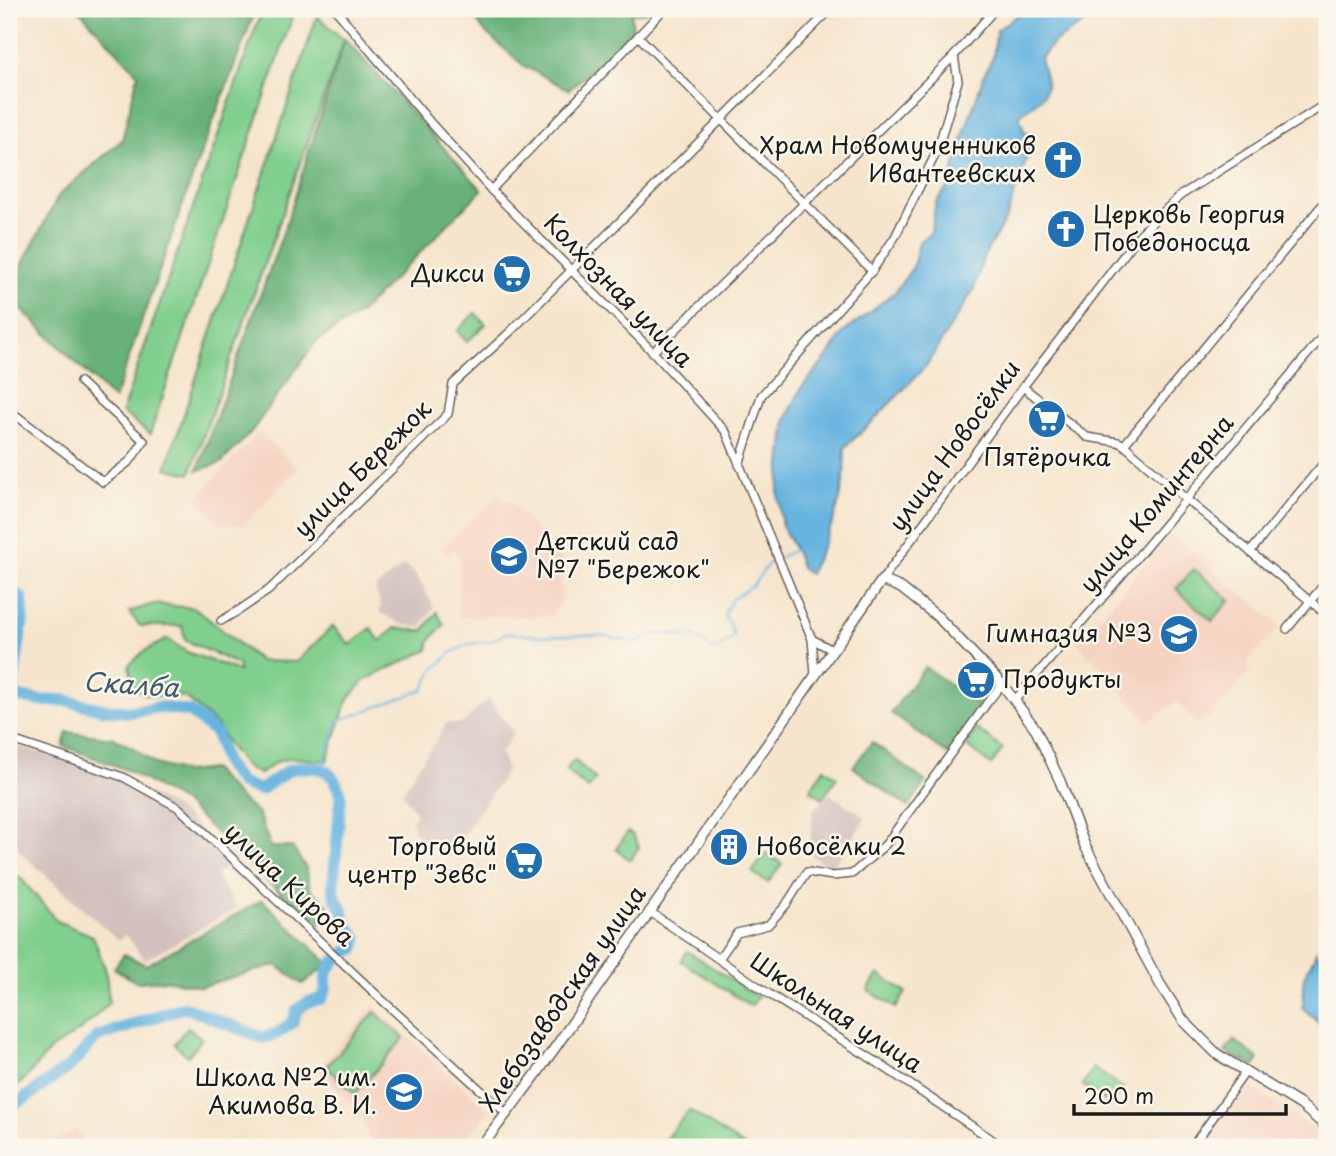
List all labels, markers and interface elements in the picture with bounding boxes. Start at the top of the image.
place label: Храм Новомученников Ивантеевских [760,126,1036,190]
church icon: Храм Новомученников Ивантеевских [1042,139,1084,181]
place label: Церковь Георгия Победоносца [1093,195,1286,259]
street label: Колхозная улица [536,205,702,375]
church icon: Церковь Георгия Победоносца [1045,208,1087,250]
supermarket icon: Дикси [491,253,533,295]
place label: Дикси [411,254,485,290]
street label: улица Новосёлки [879,352,1028,538]
street label: улица Бережок [285,390,439,545]
supermarket icon: Пятёрочка [1026,398,1068,440]
street label: улица Коминтерна [1070,406,1241,600]
place label: Пятёрочка [984,438,1110,474]
place label: Детский сад №7 "Бережок" [535,522,710,586]
school or university icon: Детский сад №7 "Бережок" [488,535,530,577]
school or university icon: Гимназия №3 [1158,613,1200,655]
place label: Гимназия №3 [986,614,1152,650]
supermarket icon: Продукты [955,659,997,701]
place label: Продукты [1003,660,1122,696]
water label: Скалба [82,661,181,706]
street label: улица Кирова [217,813,364,954]
building icon: Новосёлки 2 [708,826,750,868]
place label: Торговый центр "Зевс" [347,827,497,891]
place label: Новосёлки 2 [756,827,906,863]
supermarket icon: Торговый центр "Зевс" [503,840,545,882]
street label: Хлебозаводская улица [469,877,653,1119]
street label: Школьная улица [744,942,930,1081]
place label: Школа №2 им. Акимова В. И. [195,1058,377,1122]
school or university icon: Школа №2 им. Акимова В. И. [383,1071,425,1113]
scale bar [1074,1072,1285,1116]
text: 200 m [1084,1079,1154,1111]

